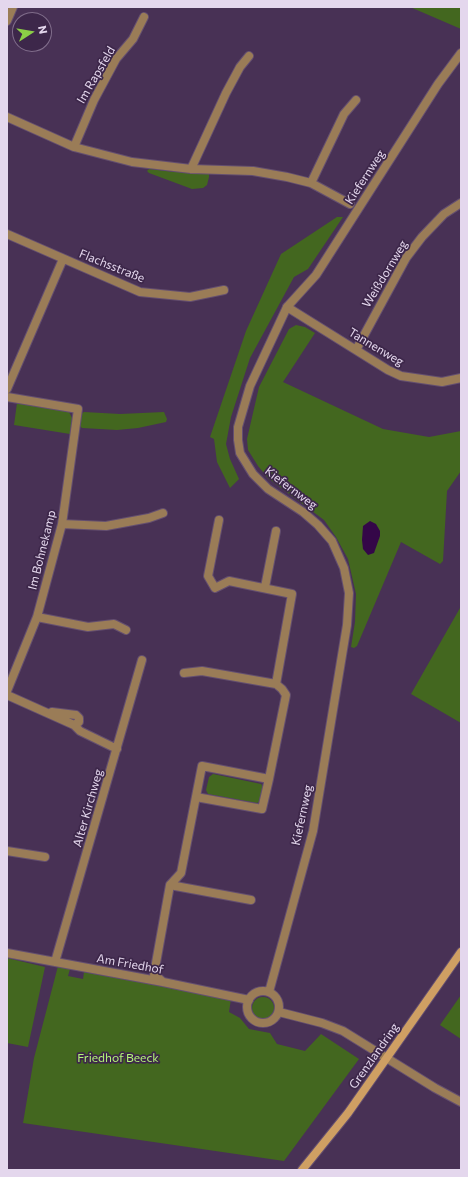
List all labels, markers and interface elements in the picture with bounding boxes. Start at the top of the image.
north arrow [12,12,52,52]
text: N [36,24,50,35]
street label: Im Rapsfeld [74,44,118,106]
street label: Kiefernweg [342,147,388,207]
street label: Weißdornweg [359,238,411,310]
street label: Flachsstraße [77,246,147,286]
street label: Tannenweg [346,325,406,369]
street label: Kiefernweg [262,464,320,512]
street label: Im Bohnekamp [25,509,59,591]
street label: Alter Kirchweg [70,767,106,849]
street label: Kiefernweg [289,783,315,847]
street label: Am Friedhof [95,951,165,977]
street label: Grenzlandring [346,1020,402,1092]
park label: Friedhof Beeck [77,1051,159,1065]

